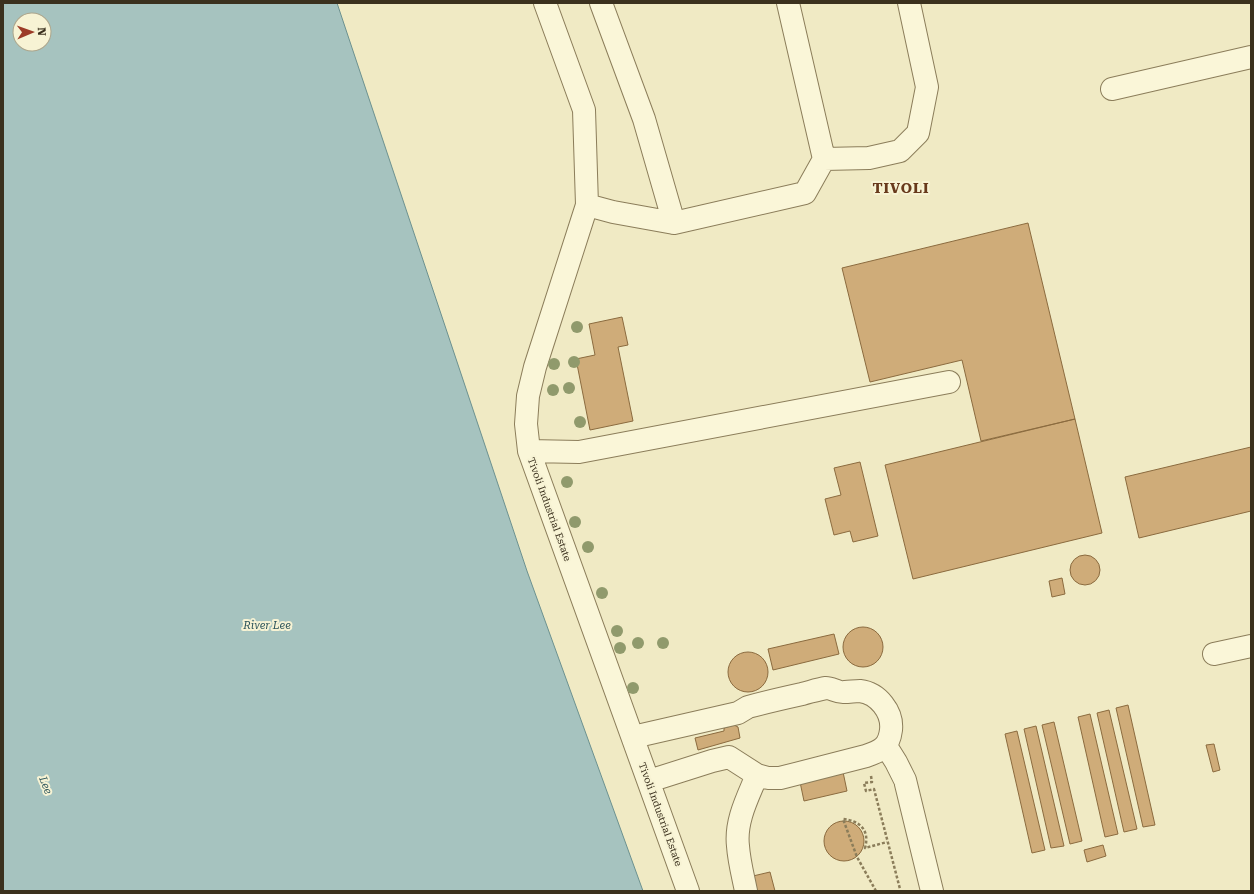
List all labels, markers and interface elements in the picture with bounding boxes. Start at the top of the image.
north arrow [12,12,52,52]
text: N [35,27,48,37]
district label: TIVOLI [872,180,930,196]
street label: Tivoli Industrial Estate [526,456,574,563]
water label: River Lee [242,619,291,632]
street label: Tivoli Industrial Estate [637,761,685,868]
water label: Lee [36,773,55,796]

